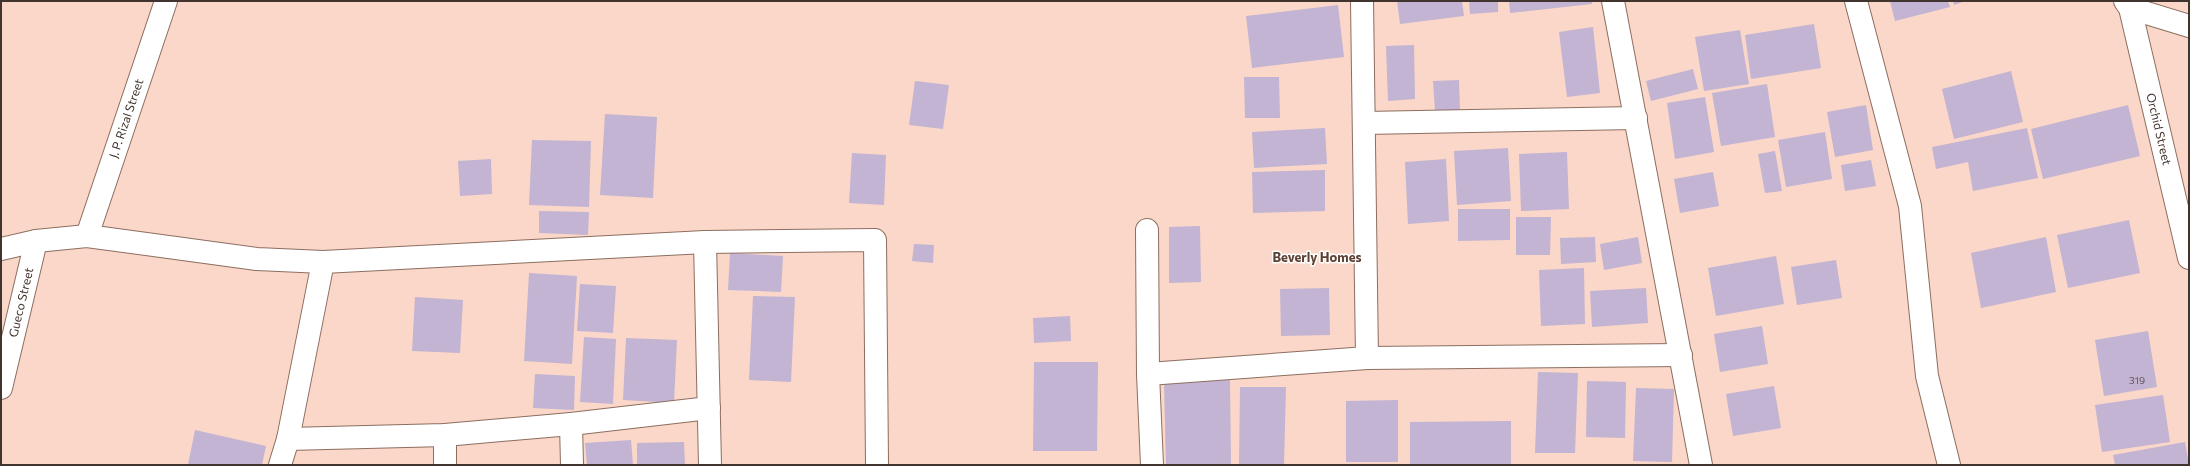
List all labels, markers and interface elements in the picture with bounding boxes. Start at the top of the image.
street label: J. P. Rizal Street [106,77,145,160]
street label: Orchid Street [2144,91,2175,166]
district label: Beverly Homes [1272,249,1362,265]
street label: Gueco Street [5,266,35,338]
house number: 319 [2129,374,2145,386]

